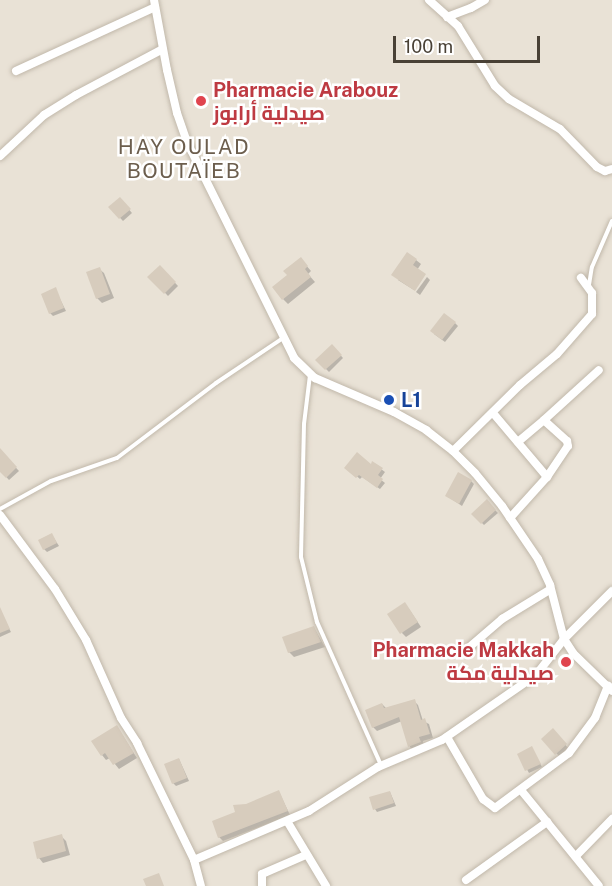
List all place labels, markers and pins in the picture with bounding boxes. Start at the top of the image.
place label: Pharmacie Arabouz صيدلية أرابوز [213,78,398,125]
marker: Pharmacie Arabouz صيدلية أرابوز [194,94,208,108]
place label: L1 [401,388,421,412]
marker: L1 [382,393,396,407]
place label: Pharmacie Makkah صيدلية مكة [372,638,554,685]
marker: Pharmacie Makkah صيدلية مكة [559,655,573,669]

